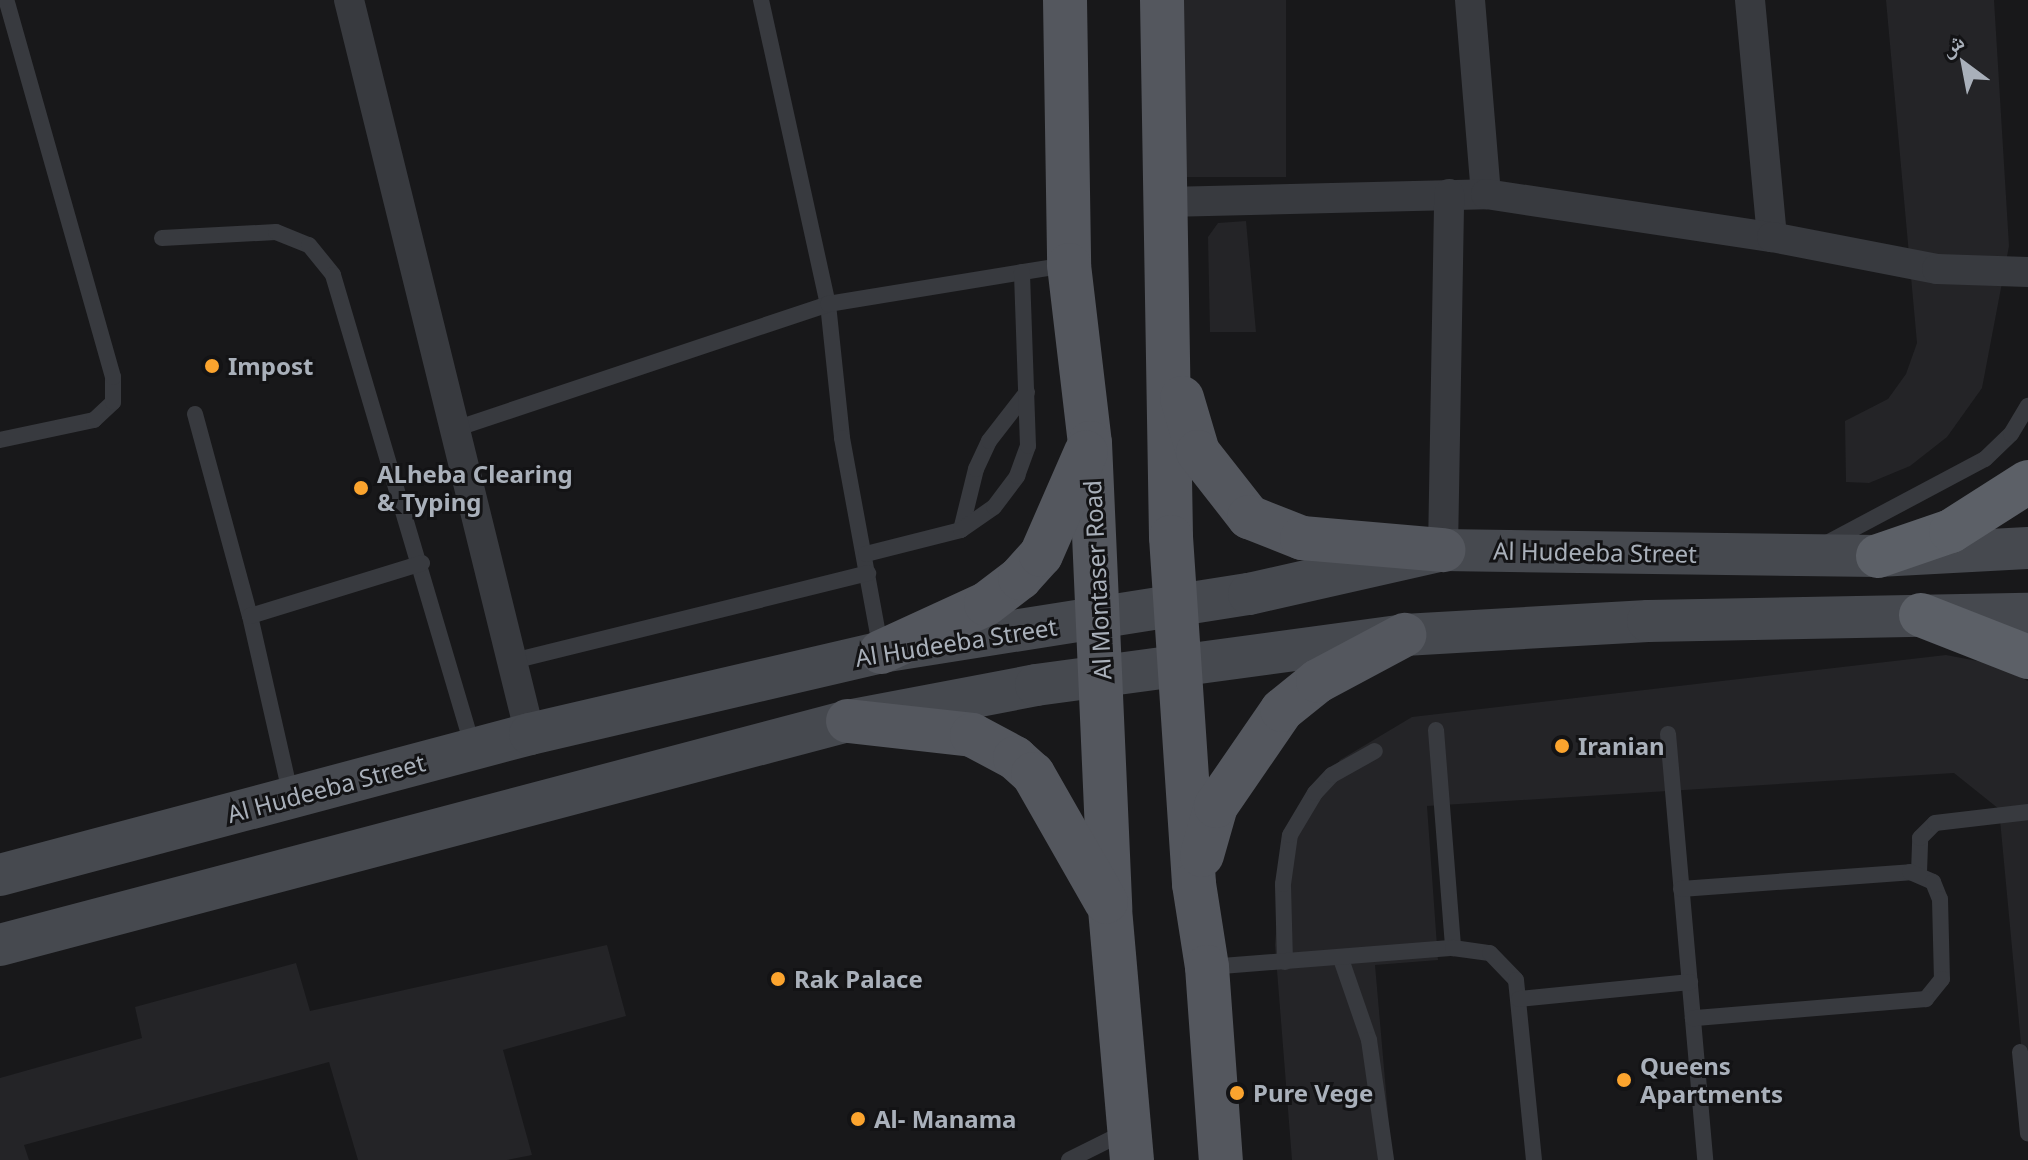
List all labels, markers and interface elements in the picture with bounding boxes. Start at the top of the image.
north arrow [1924,24,2004,104]
text: ش [1933,25,1969,63]
place label: Impost [228,352,313,380]
marker: Impost [203,357,221,375]
place label: ALheba Clearing & Typing [377,460,573,516]
marker: ALheba Clearing & Typing [352,479,370,497]
street label: Al Montaser Road [1077,479,1117,681]
street label: Al Hudeeba Street [1493,536,1697,568]
street label: Al Hudeeba Street [853,612,1059,672]
place label: Iranian [1578,732,1665,760]
marker: Iranian [1553,737,1571,755]
street label: Al Hudeeba Street [224,748,428,828]
place label: Rak Palace [794,965,923,993]
marker: Rak Palace [769,970,787,988]
place label: Queens Apartments [1640,1052,1783,1108]
marker: Queens Apartments [1615,1071,1633,1089]
place label: Pure Vege [1253,1079,1373,1107]
marker: Pure Vege [1228,1084,1246,1102]
place label: Al- Manama [874,1105,1016,1133]
marker: Al- Manama [849,1110,867,1128]

